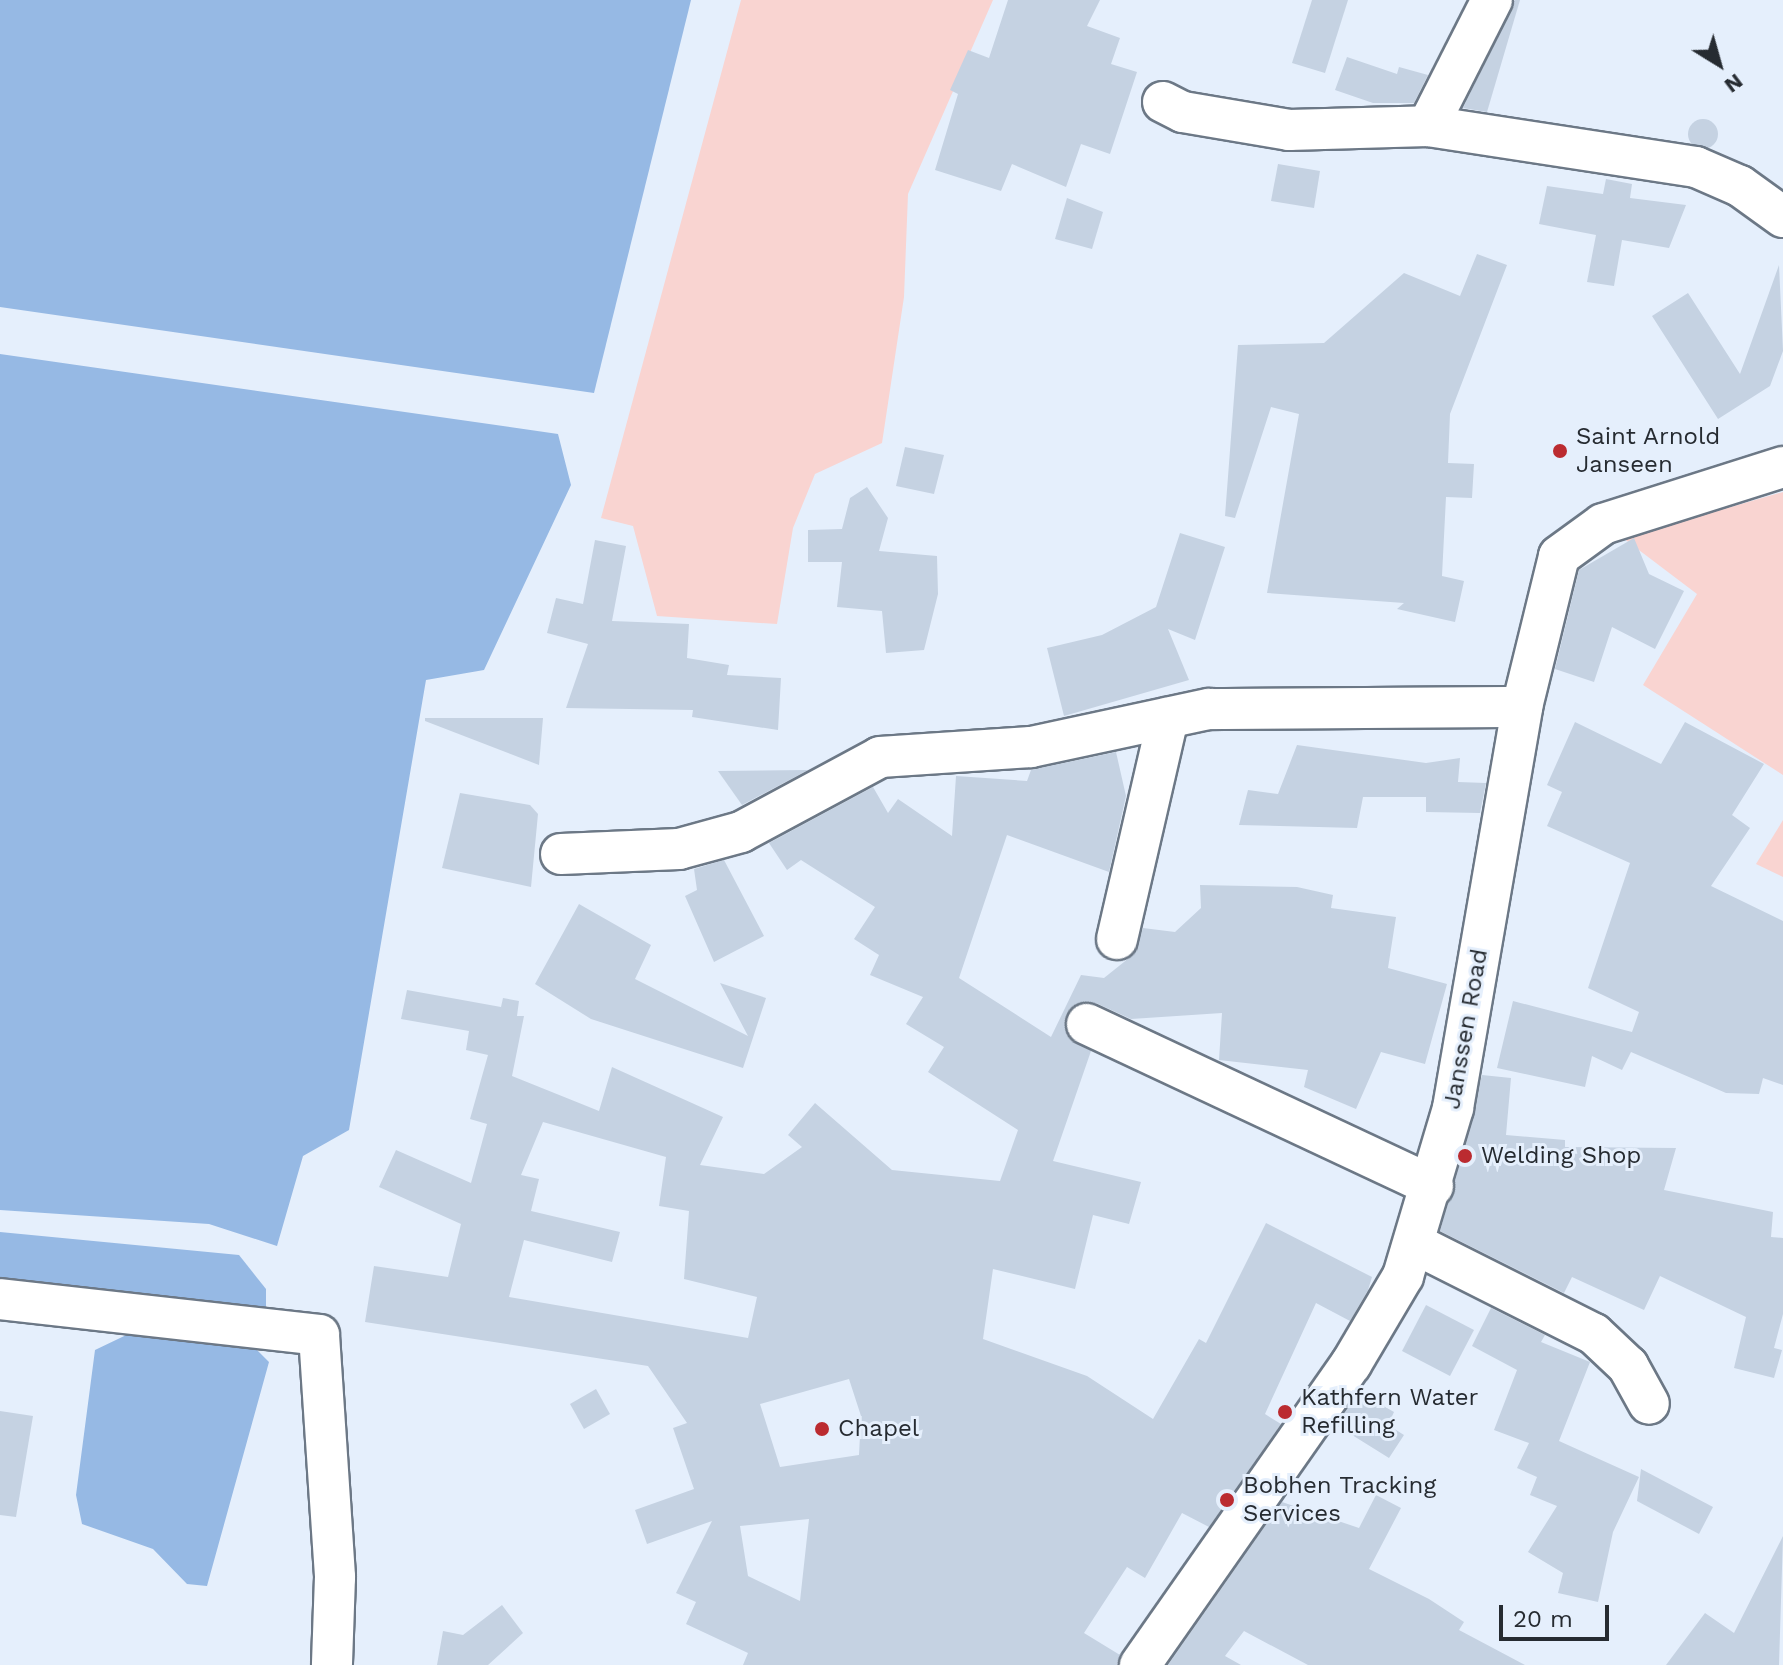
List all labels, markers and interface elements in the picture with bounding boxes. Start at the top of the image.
north arrow [1679,24,1759,104]
text: N [1720,69,1748,98]
place label: Saint Arnold Janseen [1576,423,1721,479]
marker: Saint Arnold Janseen [1551,442,1569,460]
street label: Janssen Road [1438,947,1494,1111]
place label: Welding Shop [1481,1142,1641,1170]
marker: Welding Shop [1456,1147,1474,1165]
place label: Kathfern Water Refilling [1301,1384,1479,1440]
marker: Kathfern Water Refilling [1276,1403,1294,1421]
place label: Chapel [838,1415,919,1443]
marker: Chapel [813,1420,831,1438]
place label: Bobhen Tracking Services [1243,1472,1437,1528]
marker: Bobhen Tracking Services [1218,1491,1236,1509]
scale bar [1503,1589,1613,1639]
text: 20 m [1513,1605,1573,1633]

